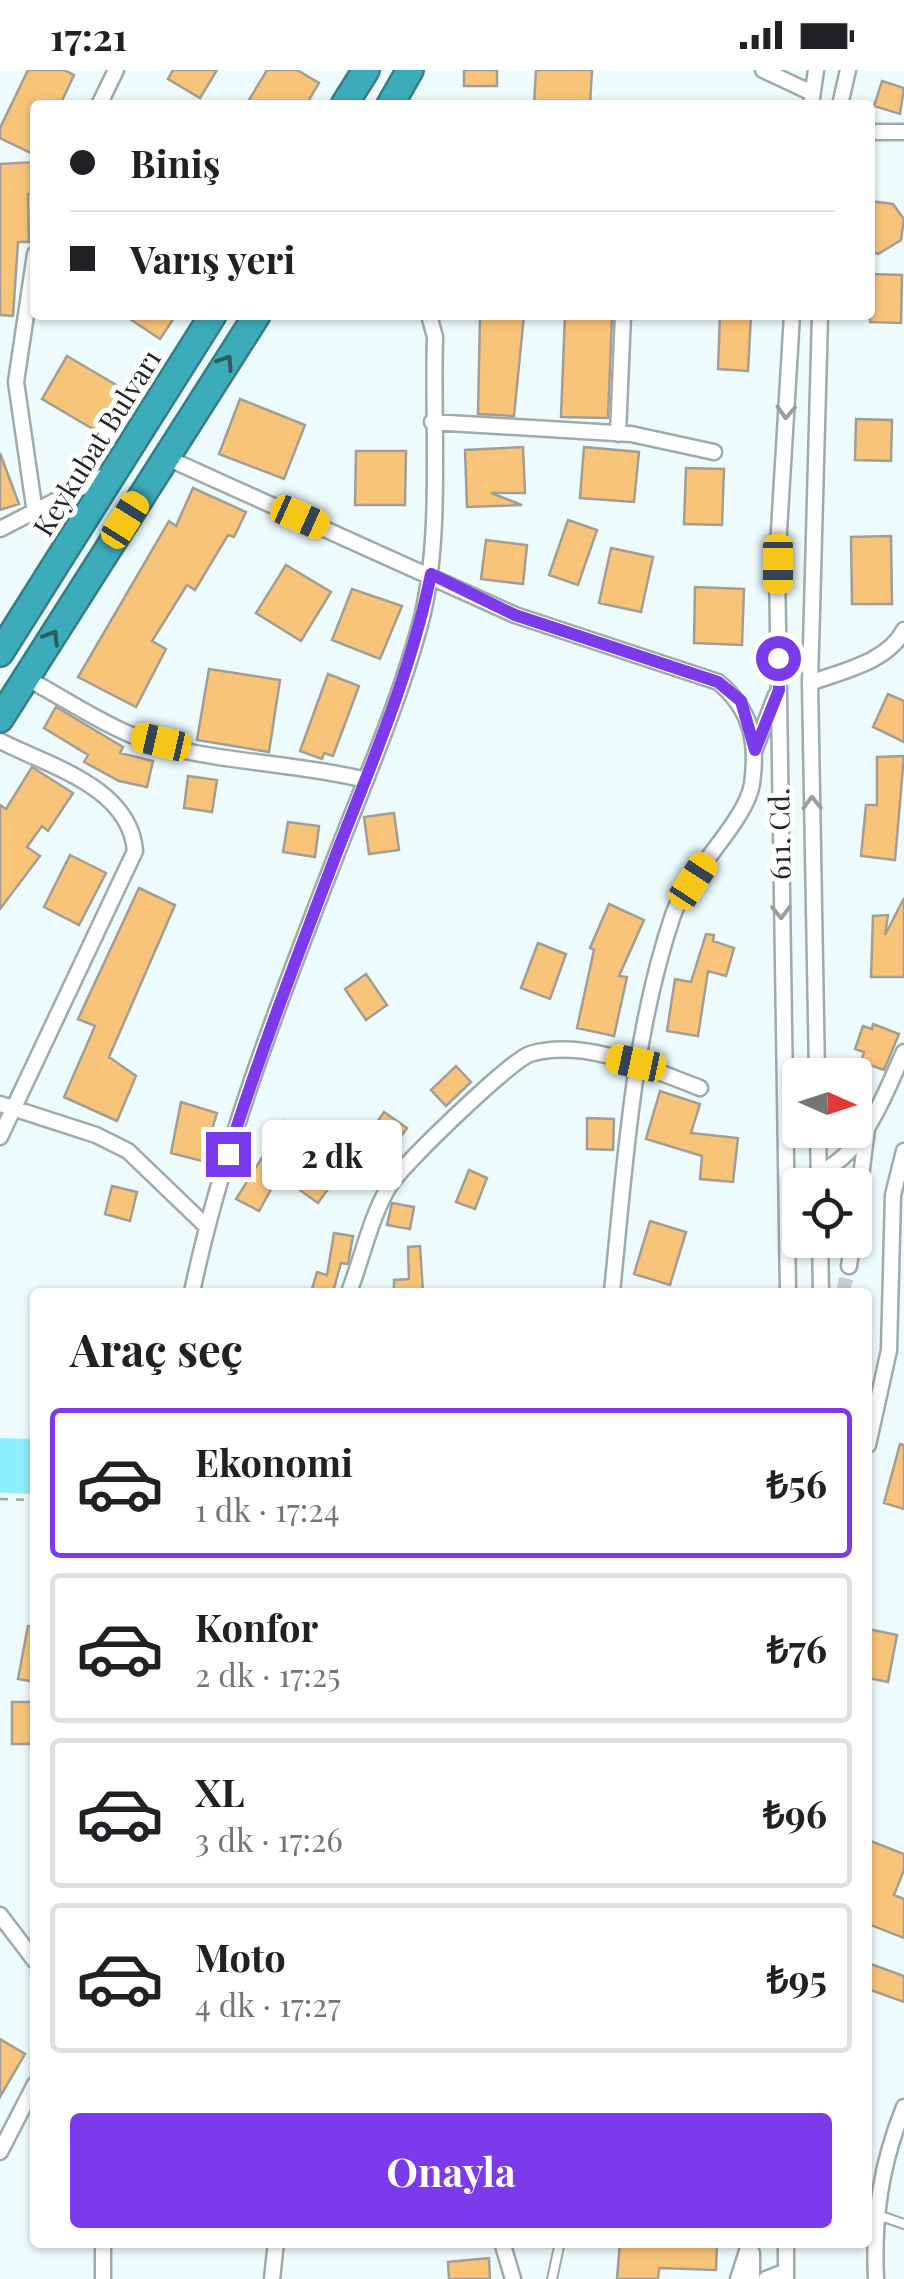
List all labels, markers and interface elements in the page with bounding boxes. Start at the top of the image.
text: 17:21 [50,10,127,61]
text: Biniş [130,137,220,188]
text: Varış yeri [130,233,295,284]
street label: Keykubat Bulvarı [24,342,168,542]
one-way arrow [214,355,233,373]
one-way arrow [776,405,797,421]
car [96,487,154,553]
car [266,491,334,543]
car [763,534,793,594]
one-way arrow [40,630,59,648]
route start [756,636,801,681]
car [128,721,194,763]
street label: 611. Cd. [759,788,798,880]
one-way arrow [802,794,823,810]
car [664,848,722,914]
one-way arrow [770,906,792,921]
car [604,1042,668,1084]
north arrow [782,1058,872,1148]
map controls [782,1058,872,1258]
callout: 2 dk [263,1119,403,1189]
route end [206,1132,251,1177]
text: 2 dk [301,1133,363,1176]
button: locate [782,1168,872,1258]
text: Araç seç [70,1318,243,1378]
text: Ekonomi [195,1436,353,1487]
icon: car [75,1438,165,1528]
text: ₺56 [767,1457,827,1508]
text: 1 dk · 17:24 [195,1487,339,1530]
text: Konfor [195,1601,318,1652]
icon: car [75,1603,165,1693]
text: ₺76 [767,1622,827,1673]
text: 2 dk · 17:25 [195,1652,340,1695]
text: XL [195,1766,244,1817]
icon: car [75,1768,165,1858]
text: ₺96 [763,1787,827,1838]
text: 3 dk · 17:26 [195,1817,343,1860]
text: Moto [195,1931,286,1982]
icon: car [75,1933,165,2023]
text: ₺95 [767,1952,827,2003]
text: 4 dk · 17:27 [195,1982,341,2025]
button: Onayla [70,2113,832,2228]

